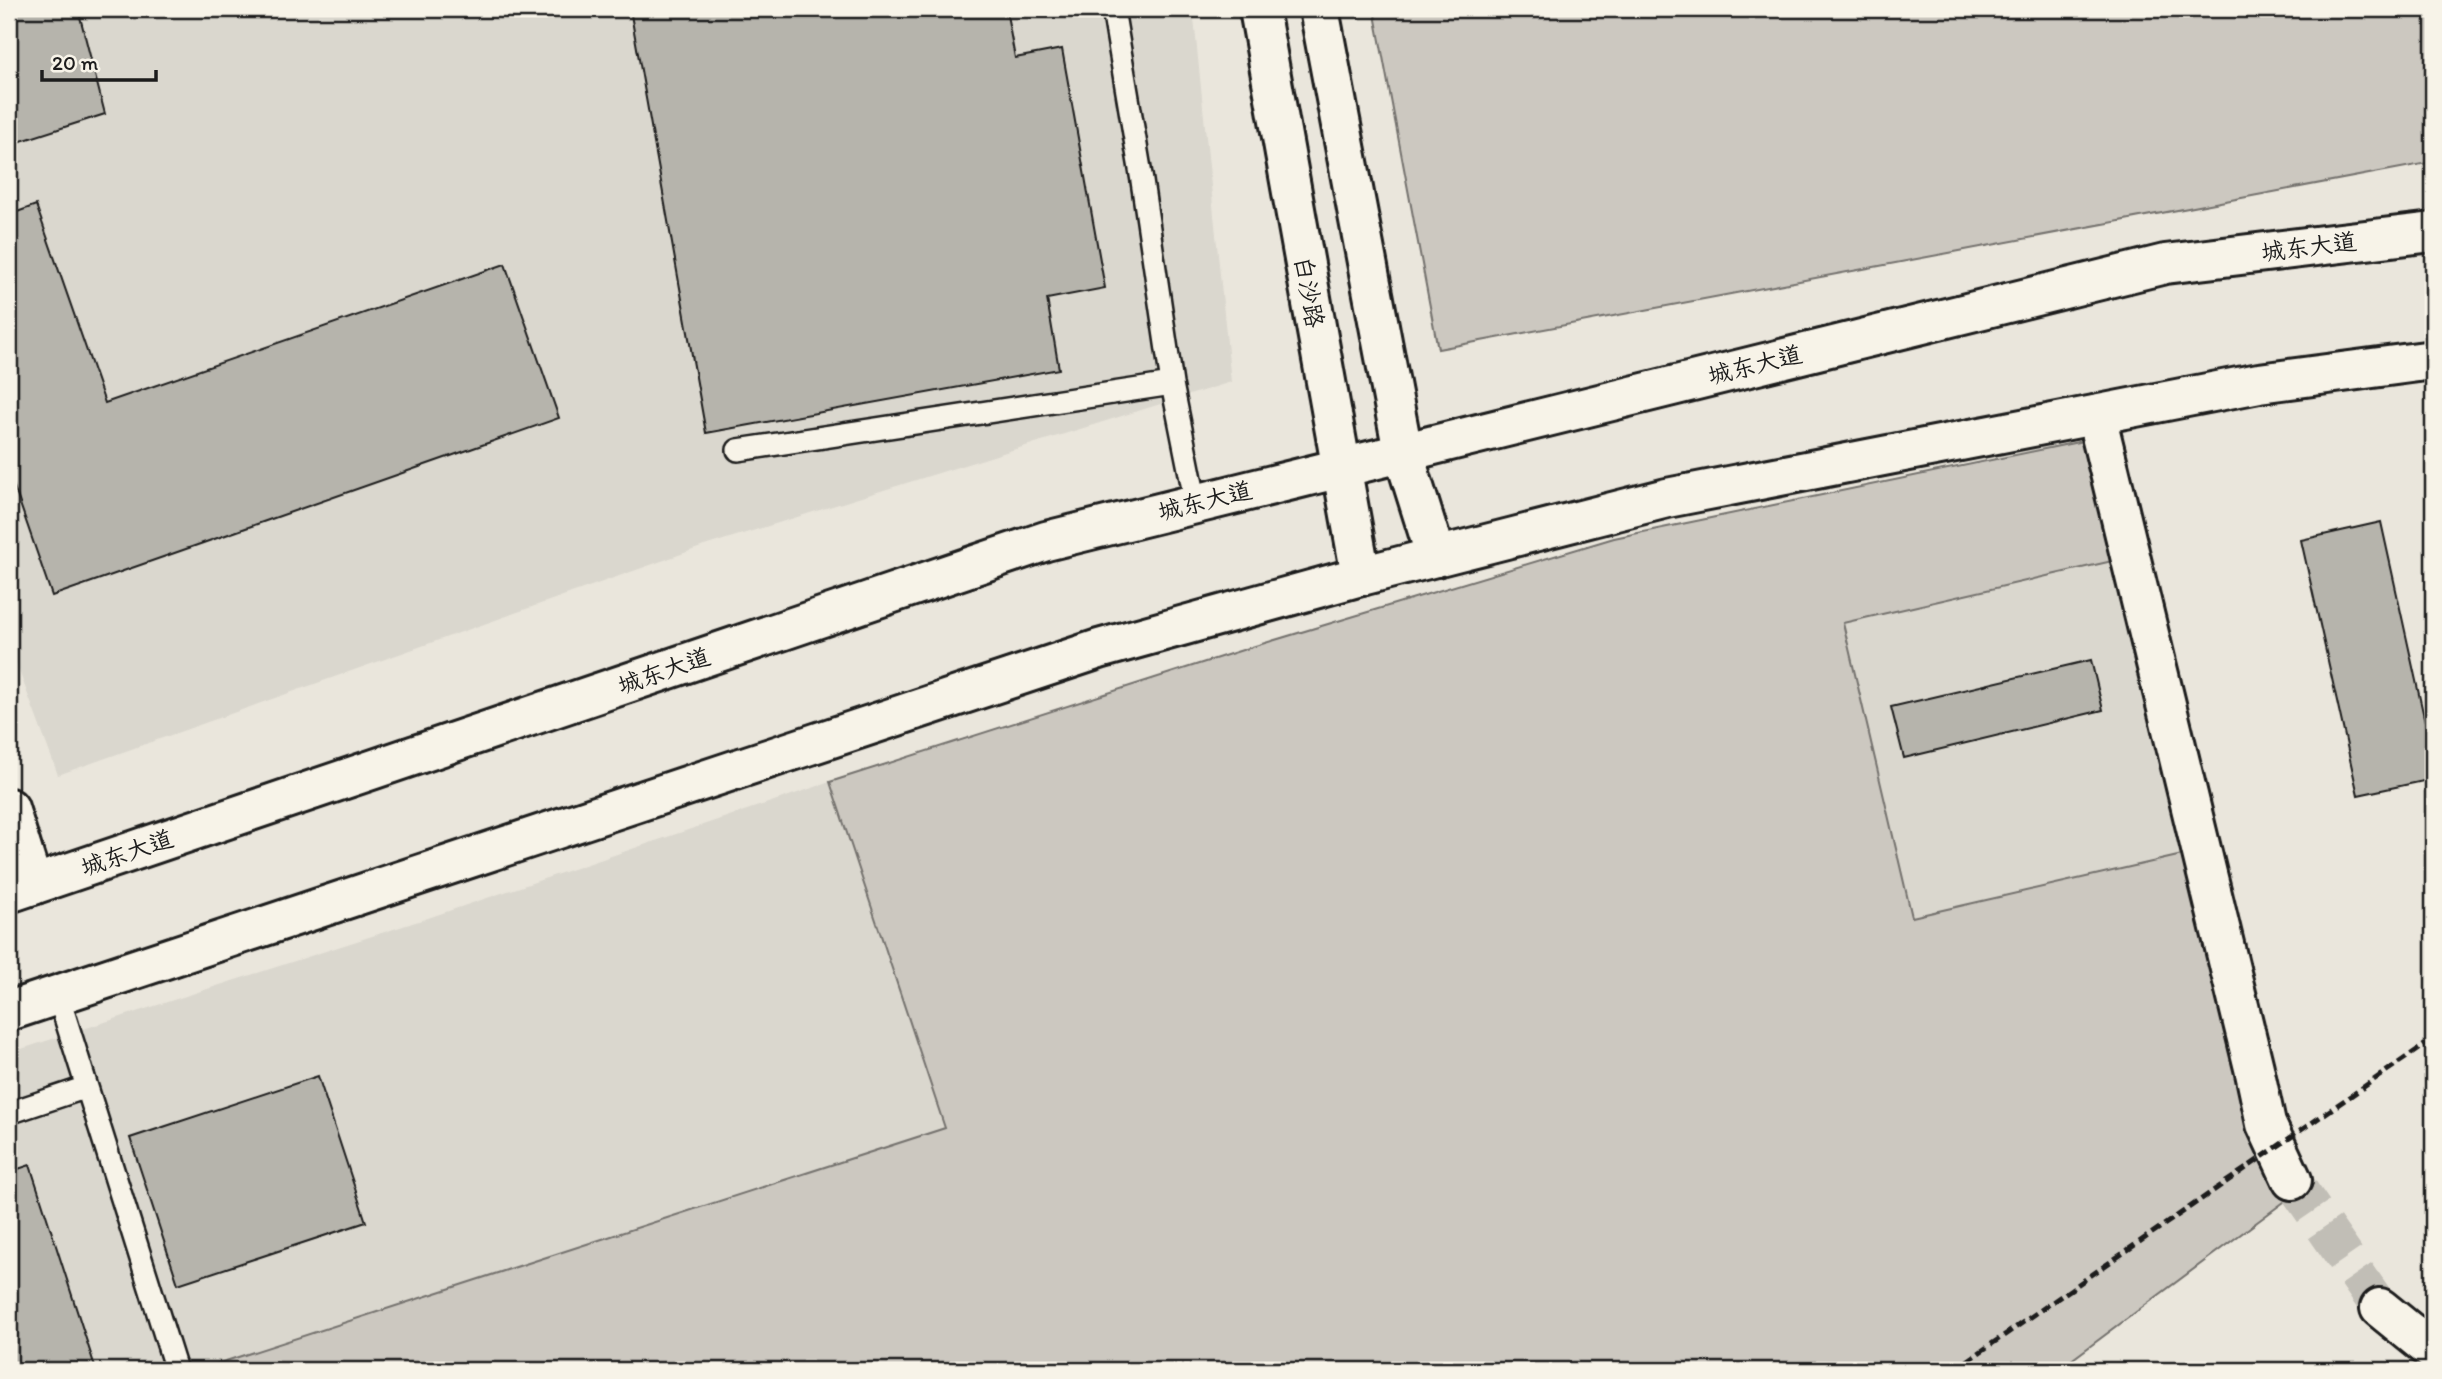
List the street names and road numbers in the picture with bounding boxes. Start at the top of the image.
street label: 城东大道 [2260,226,2358,267]
street label: 白沙路 [1289,254,1330,330]
street label: 城东大道 [1705,339,1805,390]
street label: 城东大道 [1155,475,1255,526]
street label: 城东大道 [614,641,714,700]
street label: 城东大道 [77,823,177,882]

